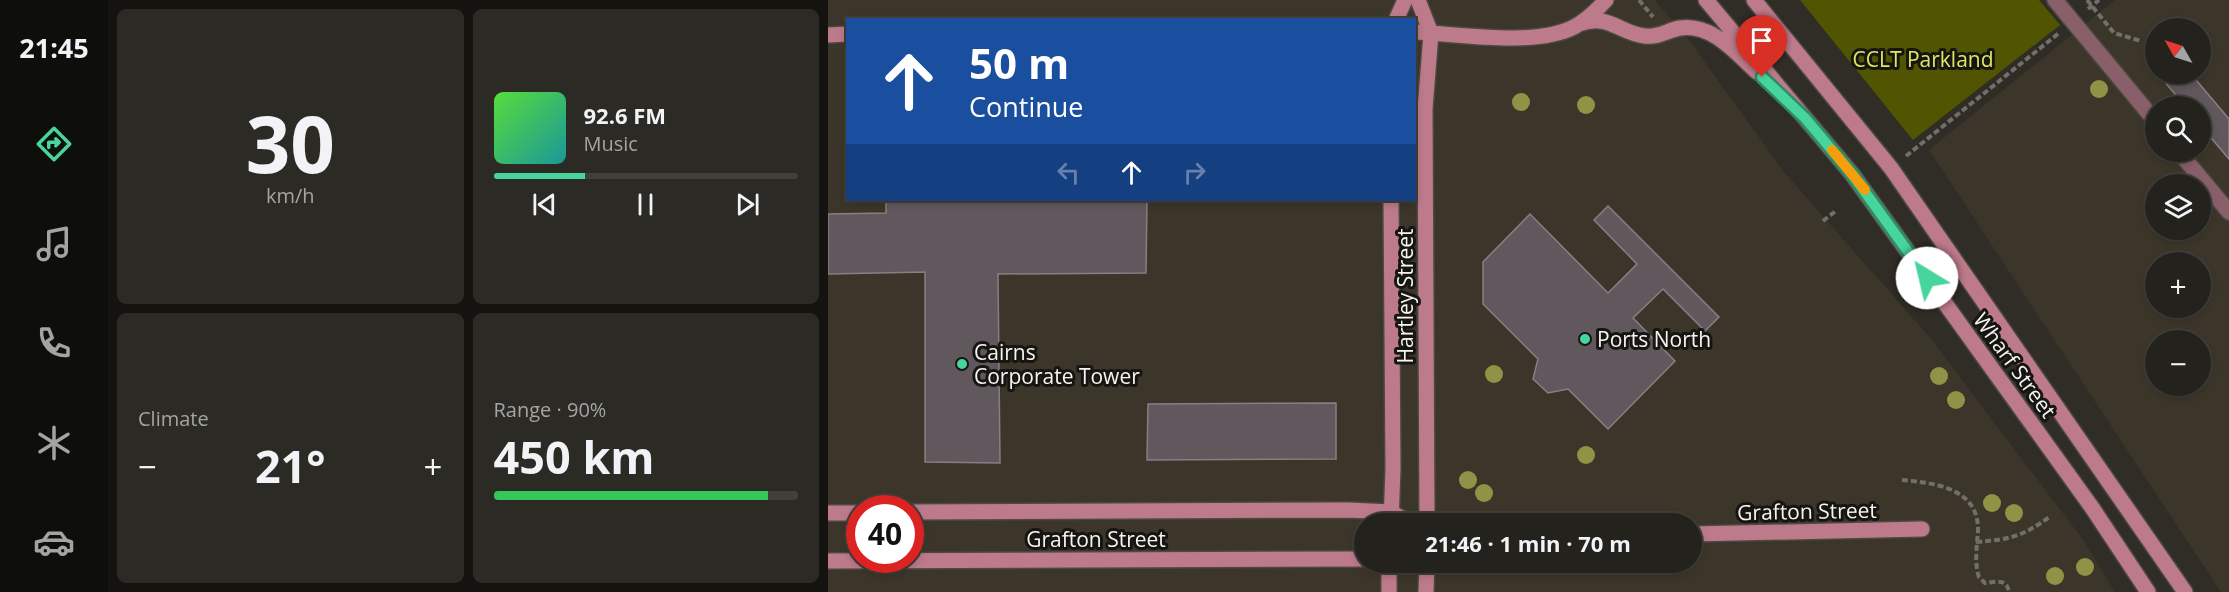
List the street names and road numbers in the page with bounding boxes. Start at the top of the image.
street label: Hartley Street [1391,229,1419,363]
street label: Wharf Street [1967,307,2063,423]
street label: Grafton Street [1737,496,1877,526]
street label: Grafton Street [1026,525,1166,553]

